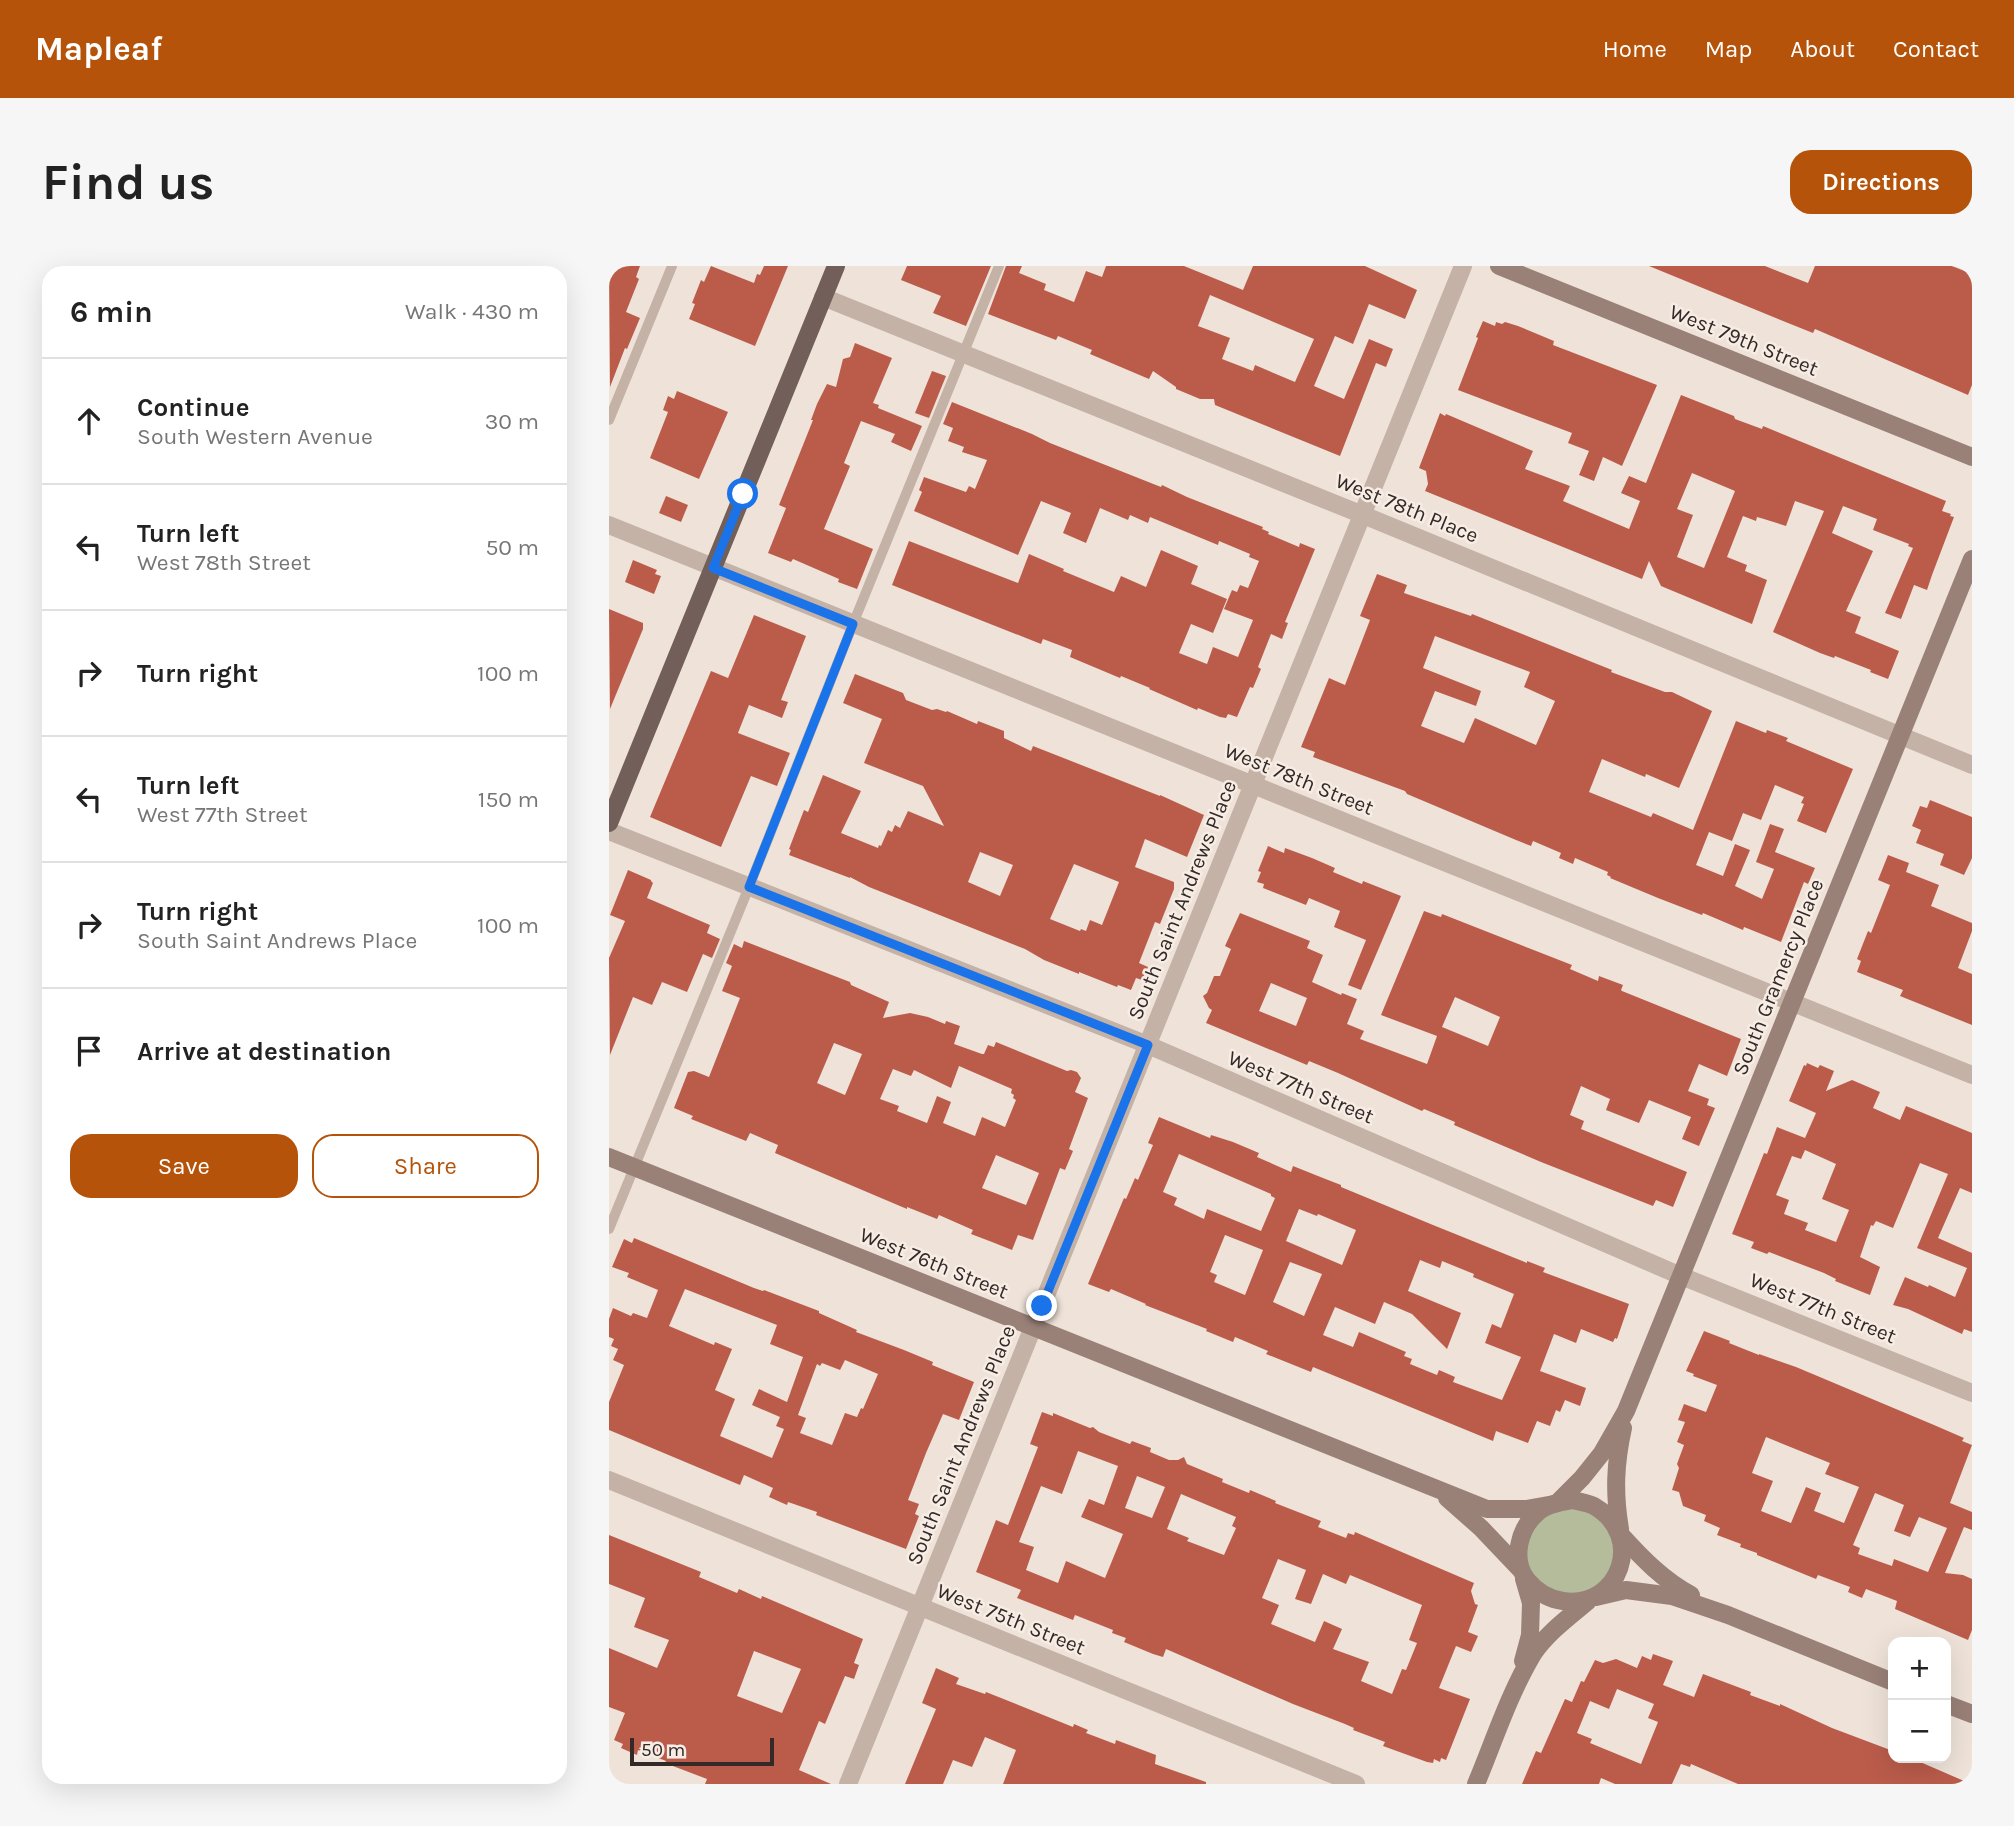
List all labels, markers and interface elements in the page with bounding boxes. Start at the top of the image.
text: Mapleaf [35,30,162,68]
text: Home [1603,35,1667,63]
text: Map [1705,35,1752,63]
text: About [1790,35,1855,63]
text: Contact [1893,35,1979,63]
button: Directions [1790,150,1972,214]
text: Find us [42,154,214,211]
text: 6 min [70,294,153,330]
text: Walk · 430 m [405,298,539,325]
street label: West 79th Street [1666,299,1822,381]
text: Continue [137,392,249,423]
icon: ahead [70,402,108,440]
text: 30 m [485,408,539,435]
text: South Western Avenue [137,423,373,450]
street label: West 78th Place [1332,468,1482,548]
route start [727,478,758,509]
text: Turn left [137,518,239,549]
icon: left [70,528,108,566]
text: 50 m [485,534,539,561]
text: West 78th Street [137,549,311,576]
icon: right [70,654,108,692]
text: Turn right [137,658,258,689]
text: 100 m [477,660,539,687]
street label: West 78th Street [1221,738,1377,820]
text: Turn left [137,770,239,801]
street label: South Saint Andrews Place [1123,777,1241,1023]
icon: left [70,780,108,818]
text: 150 m [478,786,539,813]
text: West 77th Street [137,801,308,828]
street label: South Gramercy Place [1728,875,1828,1079]
text: Turn right [137,896,258,927]
icon: right [70,906,108,944]
text: 100 m [477,912,539,939]
text: South Saint Andrews Place [137,927,417,954]
icon: arrive [70,1032,108,1070]
text: Arrive at destination [137,1036,391,1067]
street label: West 77th Street [1225,1046,1377,1129]
button: Save [70,1134,298,1198]
button: Share [312,1134,539,1198]
street label: West 76th Street [856,1222,1012,1304]
street label: West 77th Street [1746,1268,1900,1348]
route end [1026,1290,1057,1321]
street label: South Saint Andrews Place [902,1322,1020,1568]
street label: West 75th Street [933,1578,1089,1660]
map controls [1888,1637,1951,1763]
button: + [1888,1637,1951,1700]
button: − [1888,1700,1951,1763]
scale bar [630,1735,773,1767]
text: 50 m [641,1739,685,1761]

